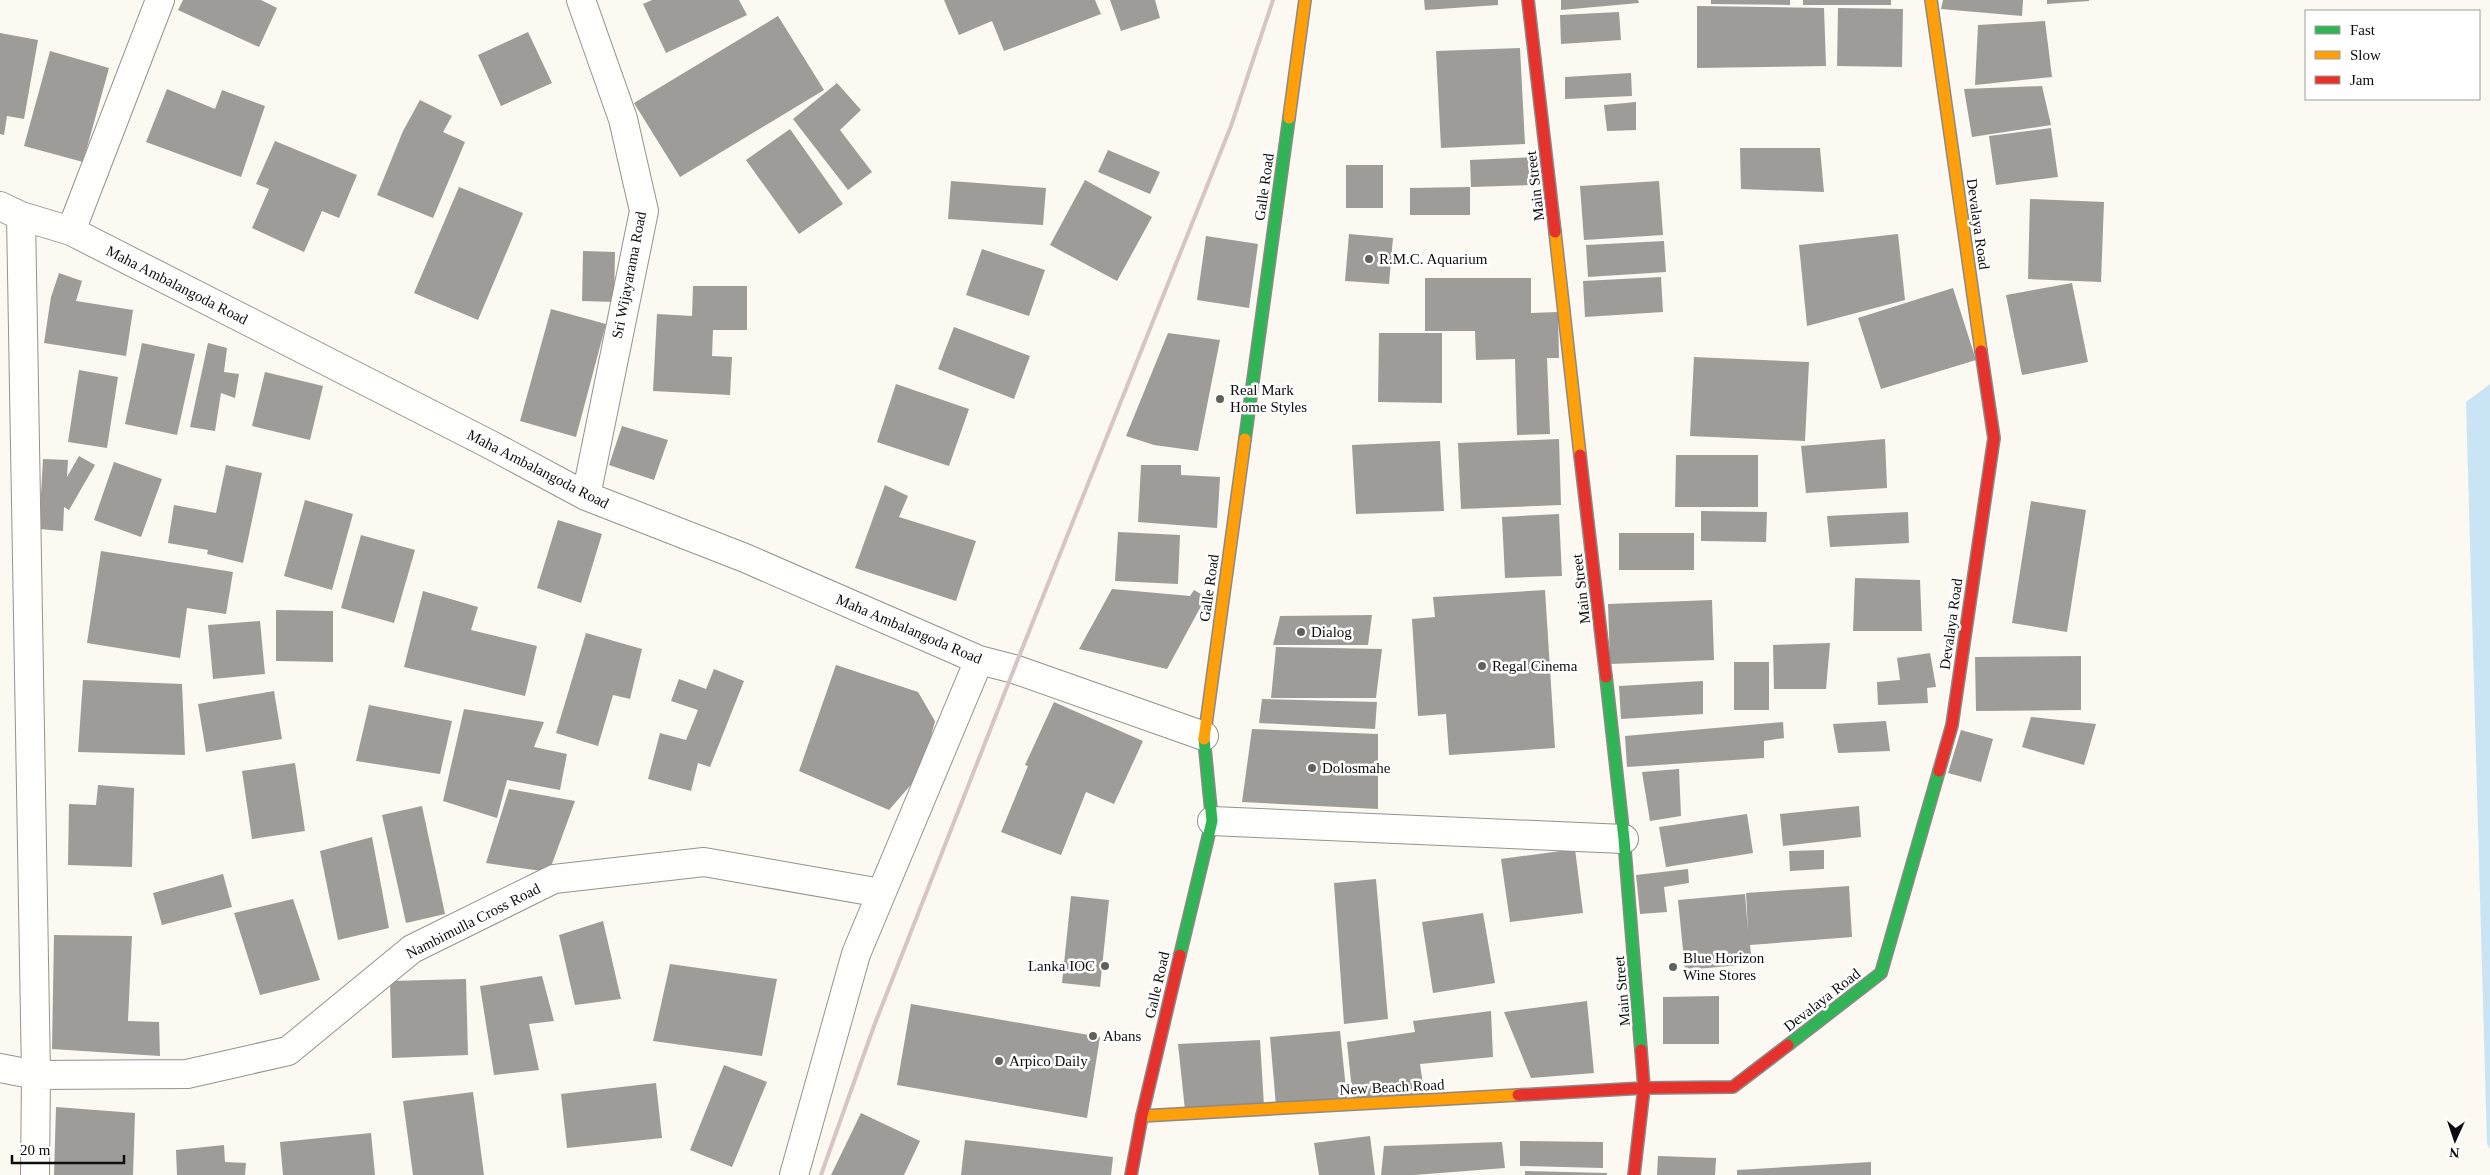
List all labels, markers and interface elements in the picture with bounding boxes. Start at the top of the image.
legend [2305,10,2480,100]
text: Fast [2350,22,2376,38]
text: Slow [2350,47,2381,63]
text: Jam [2350,72,2374,88]
street label: Main Street [1523,149,1547,222]
street label: Galle Road [1251,152,1277,222]
street label: Devalaya Road [1964,177,1992,271]
street label: Sri Wijayarama Road [609,210,649,340]
street label: Maha Ambalangoda Road [104,242,251,328]
place label: R.M.C. Aquarium [1379,251,1488,267]
marker: R.M.C. Aquarium [1363,253,1375,265]
place label: Real Mark Home Styles [1230,382,1307,415]
marker: Real Mark Home Styles [1214,393,1226,405]
street label: Maha Ambalangoda Road [465,426,612,512]
street label: Main Street [1569,552,1593,625]
street label: Galle Road [1196,553,1222,623]
street label: Devalaya Road [1937,577,1965,671]
street label: Maha Ambalangoda Road [834,591,985,667]
place label: Dialog [1311,624,1352,640]
marker: Dialog [1295,626,1307,638]
place label: Regal Cinema [1492,658,1578,674]
marker: Regal Cinema [1476,660,1488,672]
place label: Dolosmahe [1322,760,1391,776]
marker: Dolosmahe [1306,762,1318,774]
street label: Nambimulla Cross Road [403,880,543,962]
street label: Galle Road [1142,950,1173,1020]
place label: Blue Horizon Wine Stores [1683,950,1765,983]
street label: Main Street [1611,954,1633,1027]
place label: Lanka IOC [1028,958,1095,974]
marker: Lanka IOC [1099,960,1111,972]
marker: Blue Horizon Wine Stores [1667,961,1679,973]
street label: Devalaya Road [1781,965,1864,1035]
place label: Abans [1103,1028,1141,1044]
marker: Abans [1087,1030,1099,1042]
place label: Arpico Daily [1009,1053,1088,1069]
marker: Arpico Daily [993,1055,1005,1067]
street label: New Beach Road [1339,1076,1445,1098]
north arrow [2430,1115,2480,1165]
scale bar [12,1132,125,1164]
text: 20 m [20,1142,51,1158]
text: N [2449,1145,2460,1160]

